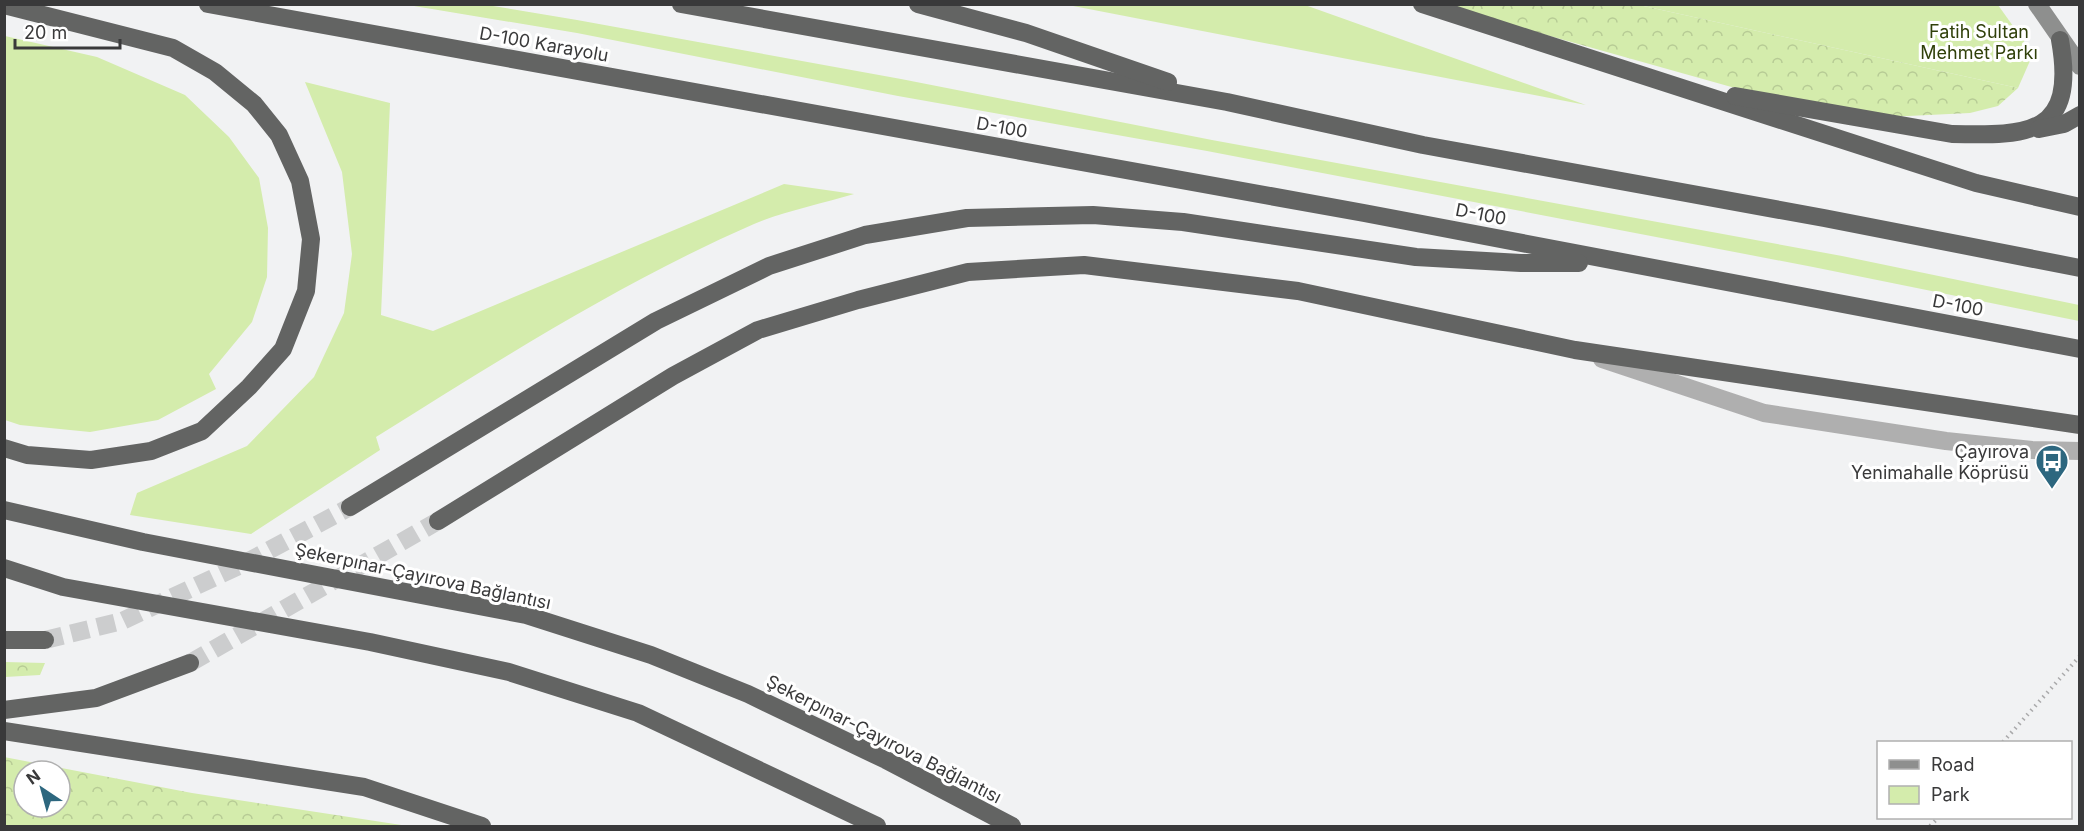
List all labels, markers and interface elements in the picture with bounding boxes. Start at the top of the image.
scale bar [15,12,120,50]
park label: Fatih Sultan Mehmet Parkı [1920,21,2038,63]
text: 20 m [24,22,67,43]
street label: D-100 Karayolu [478,22,610,66]
street label: D-100 [975,112,1029,142]
street label: D-100 [1454,199,1508,229]
street label: D-100 [1931,290,1985,320]
place label: Çayırova Yenimahalle Köprüsü [1851,441,2029,483]
bus stop icon: Çayırova Yenimahalle Köprüsü [2034,443,2070,490]
street label: Şekerpınar-Çayırova Bağlantısı [293,539,553,613]
street label: Şekerpınar-Çayırova Bağlantısı [763,670,1005,808]
legend [1877,741,2072,819]
text: Road [1931,754,1974,775]
north arrow [12,759,72,819]
text: N [22,765,44,789]
text: Park [1931,784,1970,805]

